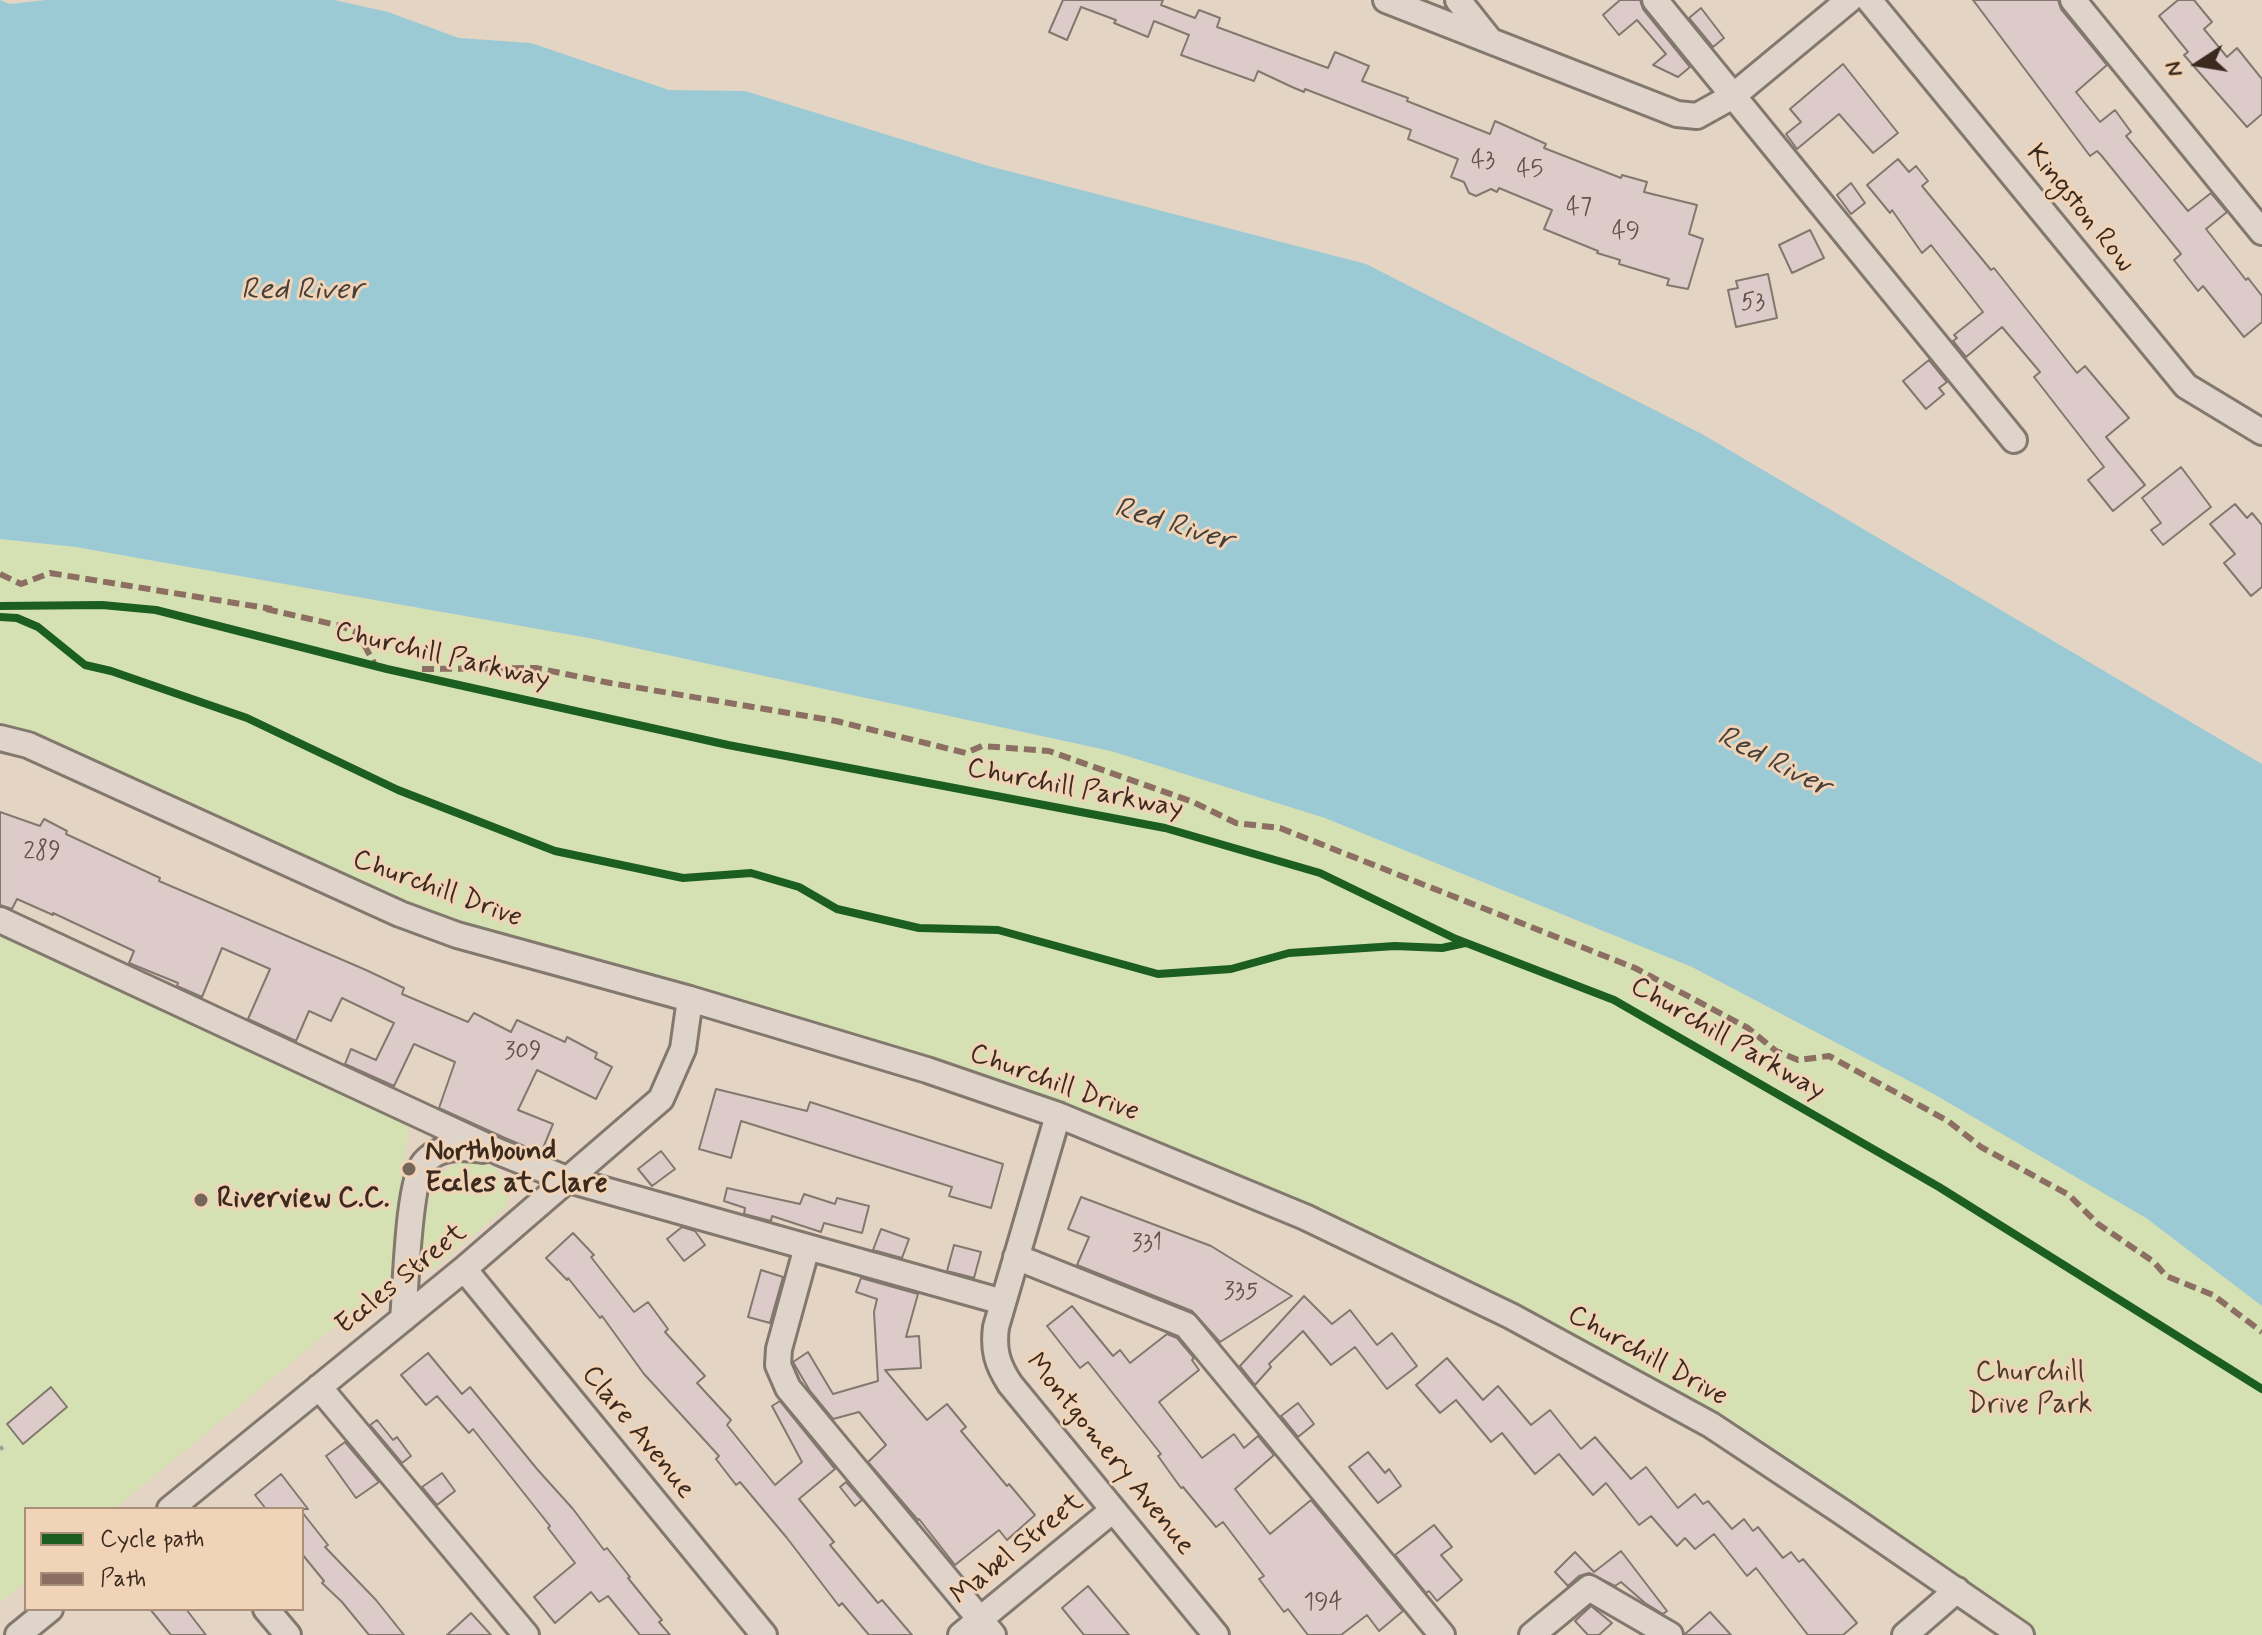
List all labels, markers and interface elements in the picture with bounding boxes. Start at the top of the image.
north arrow [2158,24,2238,104]
text: N [2159,59,2190,79]
street label: Kingston Row [2017,139,2141,279]
house number: 43 [1471,148,1495,176]
house number: 45 [1517,157,1543,185]
house number: 47 [1566,195,1592,223]
house number: 49 [1612,219,1640,247]
water label: Red River [241,274,363,310]
house number: 53 [1741,290,1765,318]
water label: Red River [1109,491,1237,561]
street label: Churchill Parkway [331,616,553,698]
water label: Red River [1711,719,1835,807]
street label: Churchill Parkway [964,753,1186,827]
house number: 289 [23,839,61,867]
street label: Churchill Drive [348,844,526,936]
street label: Churchill Parkway [1624,971,1830,1109]
street label: Churchill Drive [965,1038,1143,1130]
house number: 309 [504,1039,542,1067]
place label: Northbound Eccles at Clare [425,1136,608,1202]
marker: Northbound Eccles at Clare [400,1160,418,1178]
place label: Riverview C.C. [217,1183,389,1217]
marker: Riverview C.C. [192,1191,210,1209]
street label: Eccles Street [330,1217,474,1343]
house number: 331 [1132,1231,1162,1259]
house number: 335 [1224,1279,1258,1307]
street label: Churchill Drive [1561,1299,1733,1415]
street label: Montgomery Avenue [1017,1347,1201,1563]
park label: Churchill Drive Park [1968,1357,2092,1423]
street label: Clare Avenue [573,1359,701,1507]
street label: Mabel Street [945,1486,1091,1614]
legend [24,1507,304,1611]
text: Cycle path [100,1524,205,1555]
text: Path [100,1564,146,1595]
house number: 194 [1303,1590,1343,1618]

